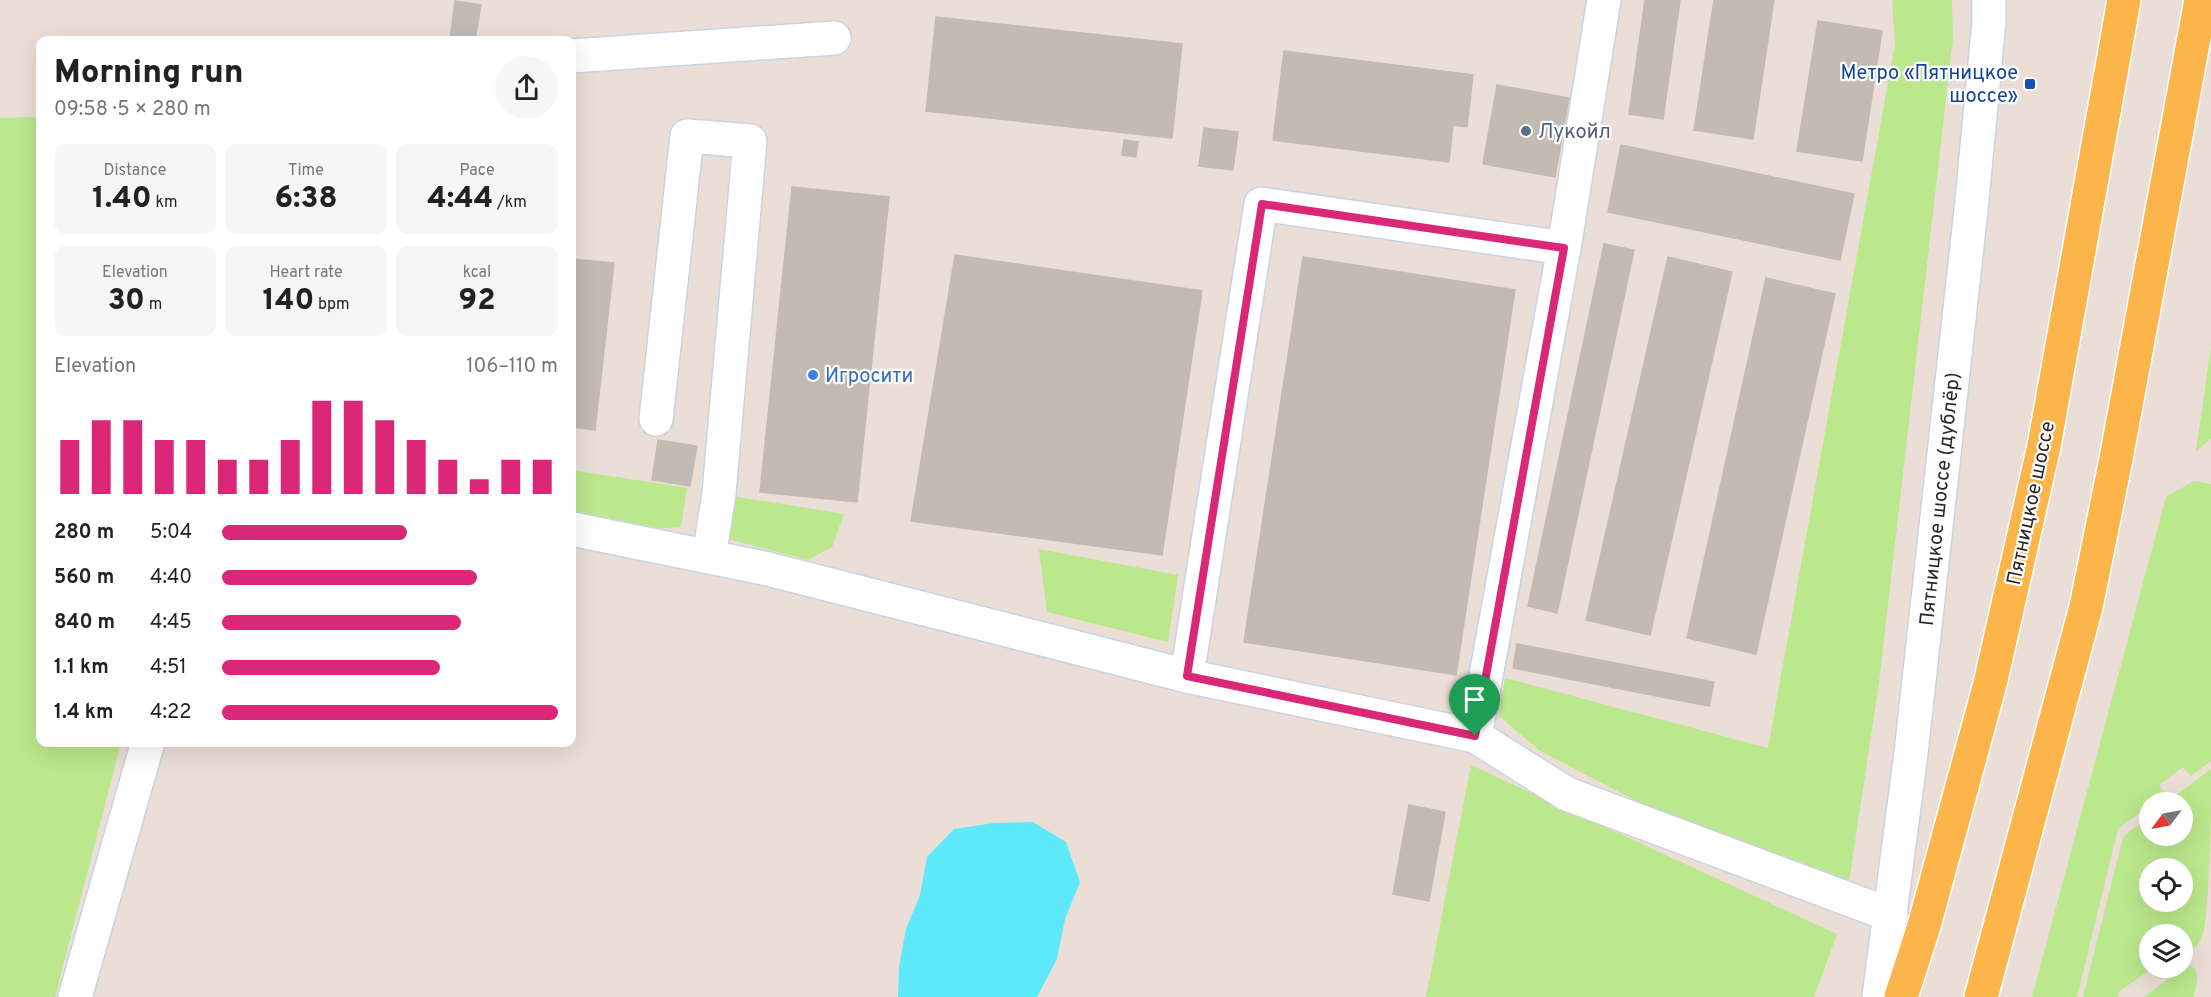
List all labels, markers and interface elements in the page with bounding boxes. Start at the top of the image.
text: Morning run [54,53,244,95]
button: share [495,56,558,119]
place label: Метро «Пятницкое шоссе» [1840,61,2018,110]
marker: Метро «Пятницкое шоссе» [2023,77,2037,91]
text: 09:58 · 5 × 280 m [54,97,211,123]
place label: Лукойл [1538,120,1611,146]
marker: Лукойл [1519,124,1533,138]
text: Distance [104,161,166,181]
text: Time [288,161,324,181]
text: Pace [459,161,495,181]
text: 1.40 [92,181,152,218]
text: 6:38 [274,181,338,218]
text: 4:44 [427,181,493,218]
text: km [152,193,178,213]
text: /km [493,193,527,213]
text: Elevation [102,263,168,283]
text: Heart rate [269,263,343,283]
text: kcal [463,263,491,283]
text: 30 [108,283,145,320]
text: 140 [262,283,314,320]
text: 92 [459,283,495,320]
text: m [145,295,162,315]
text: bpm [314,295,350,315]
text: Elevation [54,354,136,380]
text: 106–110 m [466,354,558,380]
place label: Игросити [825,364,913,390]
marker: Игросити [806,368,820,382]
street label: Пятницкое шоссе (дублёр) [1915,371,1967,627]
street label: Пятницкое шоссе [2002,419,2062,588]
text: 280 m [54,520,114,546]
text: 5:04 [150,520,192,546]
text: 560 m [54,565,114,591]
text: 4:40 [150,565,192,591]
text: 840 m [54,610,115,636]
text: 4:45 [150,610,192,636]
text: 1.1 km [54,655,109,681]
text: 4:51 [150,655,187,681]
pin [1449,674,1500,736]
icon: arrive [1458,683,1491,716]
text: 1.4 km [54,700,114,726]
text: 4:22 [150,700,191,726]
north arrow [2139,792,2193,846]
map controls [2139,792,2193,978]
button: locate [2139,858,2193,912]
button: layers [2139,924,2193,978]

